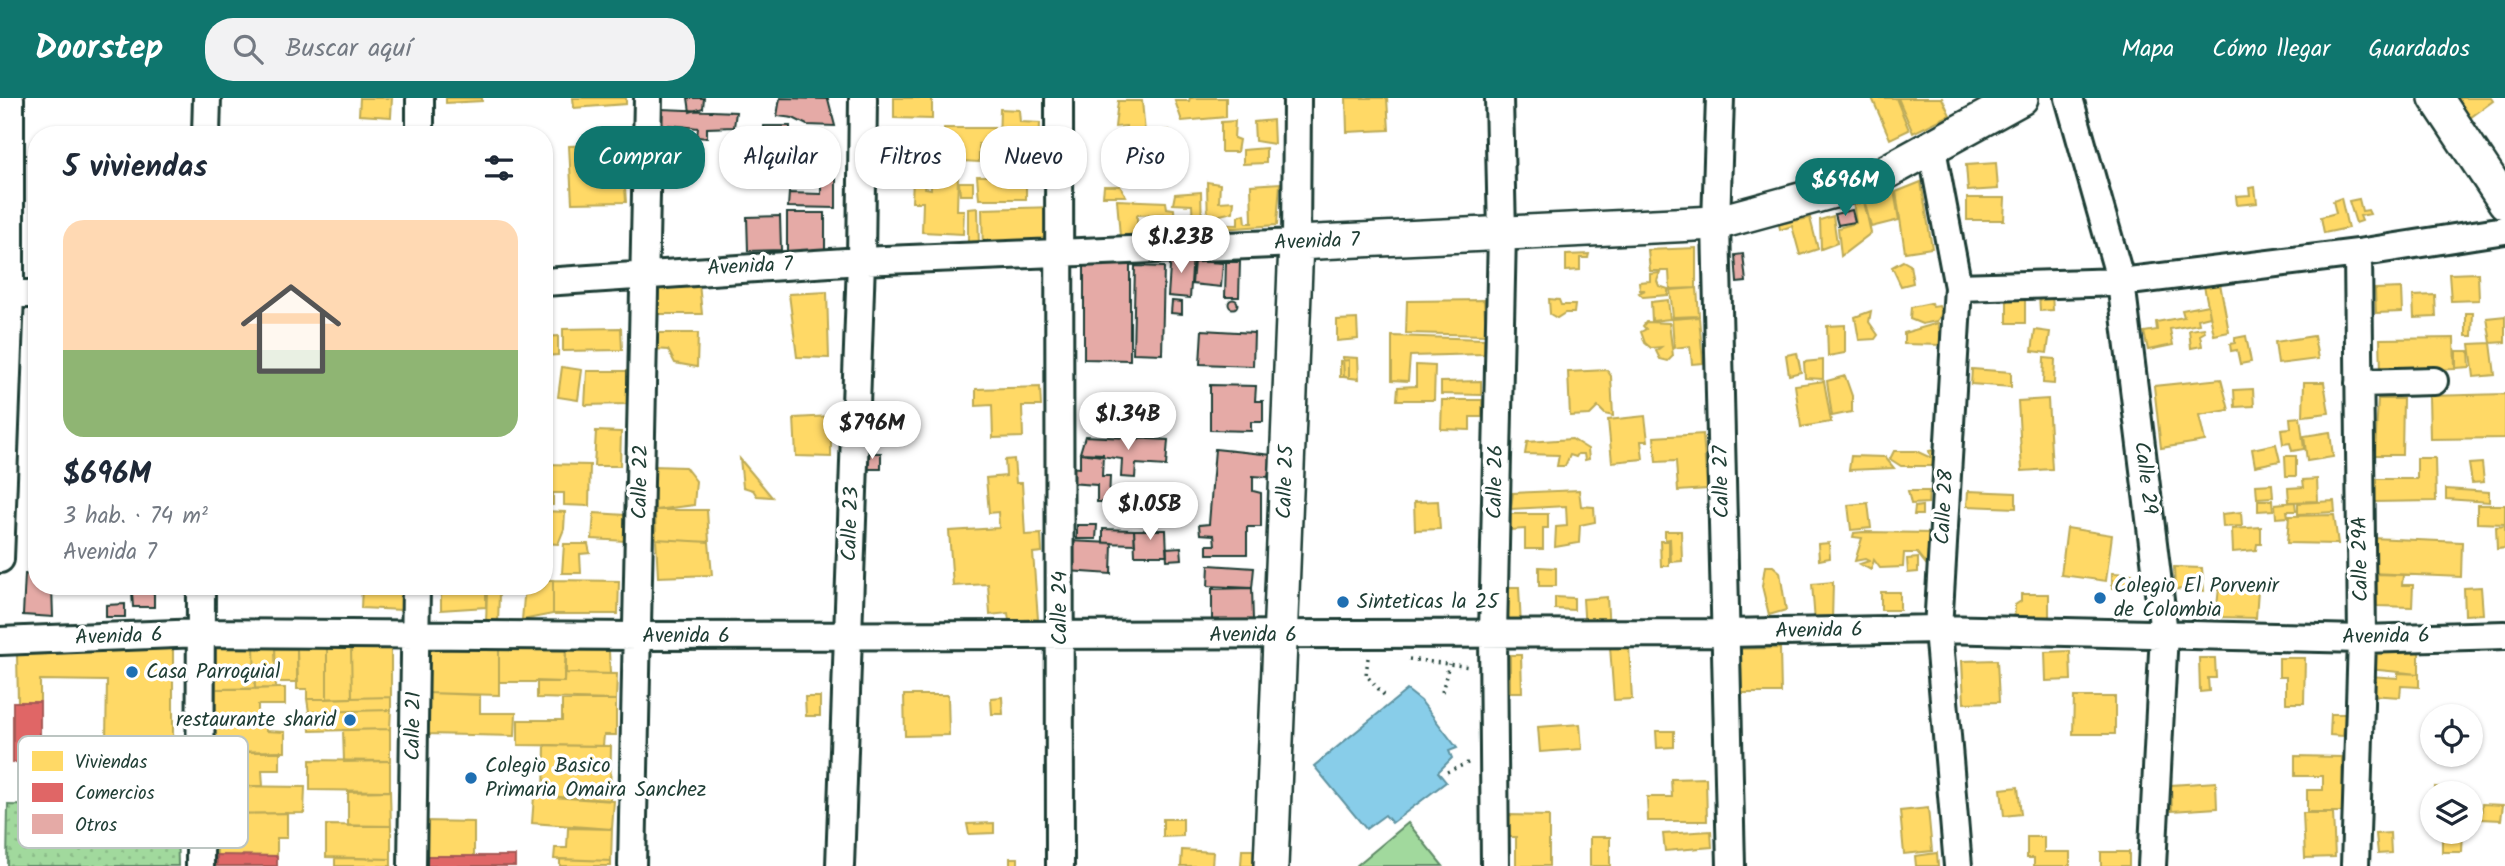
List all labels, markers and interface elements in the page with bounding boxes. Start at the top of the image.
search box [205,18,695,81]
text: Doorstep [35,23,163,76]
text: Buscar aquí [285,28,411,70]
icon: search [229,30,267,68]
text: Mapa [2121,30,2174,69]
text: Cómo llegar [2212,30,2330,69]
text: Guardados [2368,30,2470,69]
chip: Comprar [574,126,705,189]
chip: Alquilar [719,126,841,189]
chip: Filtros [855,126,966,189]
chip: Nuevo [980,126,1087,189]
chip: Piso [1101,126,1189,189]
text: 5 viviendas [63,144,207,192]
icon: filters [480,149,518,187]
pin: $696M [1796,158,1894,218]
text: $696M [1811,163,1879,199]
pin: $1.23B [1124,216,1238,275]
text: $1.23B [1148,220,1214,256]
street label: Avenida 7 [1274,224,1362,260]
street label: Avenida 7 [706,248,795,286]
icon: home [228,266,354,392]
pin: $1.34B [1071,392,1185,452]
text: $1.34B [1095,397,1161,433]
pin: $796M [823,402,921,461]
text: $796M [839,406,905,442]
street label: Calle 29 [2124,440,2166,516]
street label: Calle 25 [1268,443,1304,520]
street label: Calle 22 [624,444,658,520]
street label: Calle 26 [1479,444,1513,520]
street label: Calle 27 [1705,444,1739,519]
text: $696M [63,451,151,499]
street label: Calle 28 [1927,468,1963,546]
pin: $1.05B [1093,482,1207,542]
street label: Calle 23 [833,486,869,562]
text: $1.05B [1118,487,1182,523]
text: 3 hab. · 74 m² [63,499,208,535]
street label: Calle 29A [2344,516,2378,602]
text: Avenida 7 [63,535,157,571]
place label: Colegio El Porvenir de Colombia [2114,570,2280,627]
street label: Calle 24 [1044,571,1077,645]
place label: Sinteticas la 25 [1357,586,1500,619]
marker: Colegio El Porvenir de Colombia [2092,590,2108,606]
marker: Sinteticas la 25 [1335,594,1351,610]
street label: Avenida 6 [1775,614,1863,648]
street label: Avenida 6 [75,619,163,655]
street label: Avenida 6 [1209,619,1297,652]
street label: Avenida 6 [642,620,730,653]
street label: Avenida 6 [2342,620,2430,654]
place label: Casa Parroquial [146,656,280,689]
marker: Casa Parroquial [124,664,140,680]
street label: Calle 21 [397,691,431,761]
place label: restaurante sharid [176,704,337,737]
map controls [2420,704,2483,844]
button: locate [2420,704,2483,767]
marker: restaurante sharid [342,712,358,728]
legend [18,736,248,848]
text: Viviendas [75,748,147,778]
place label: Colegio Basico Primaria Omaira Sanchez [485,750,706,807]
marker: Colegio Basico Primaria Omaira Sanchez [463,770,479,786]
text: Comercios [75,779,155,809]
button: layers [2420,781,2483,844]
text: Otros [75,811,117,841]

